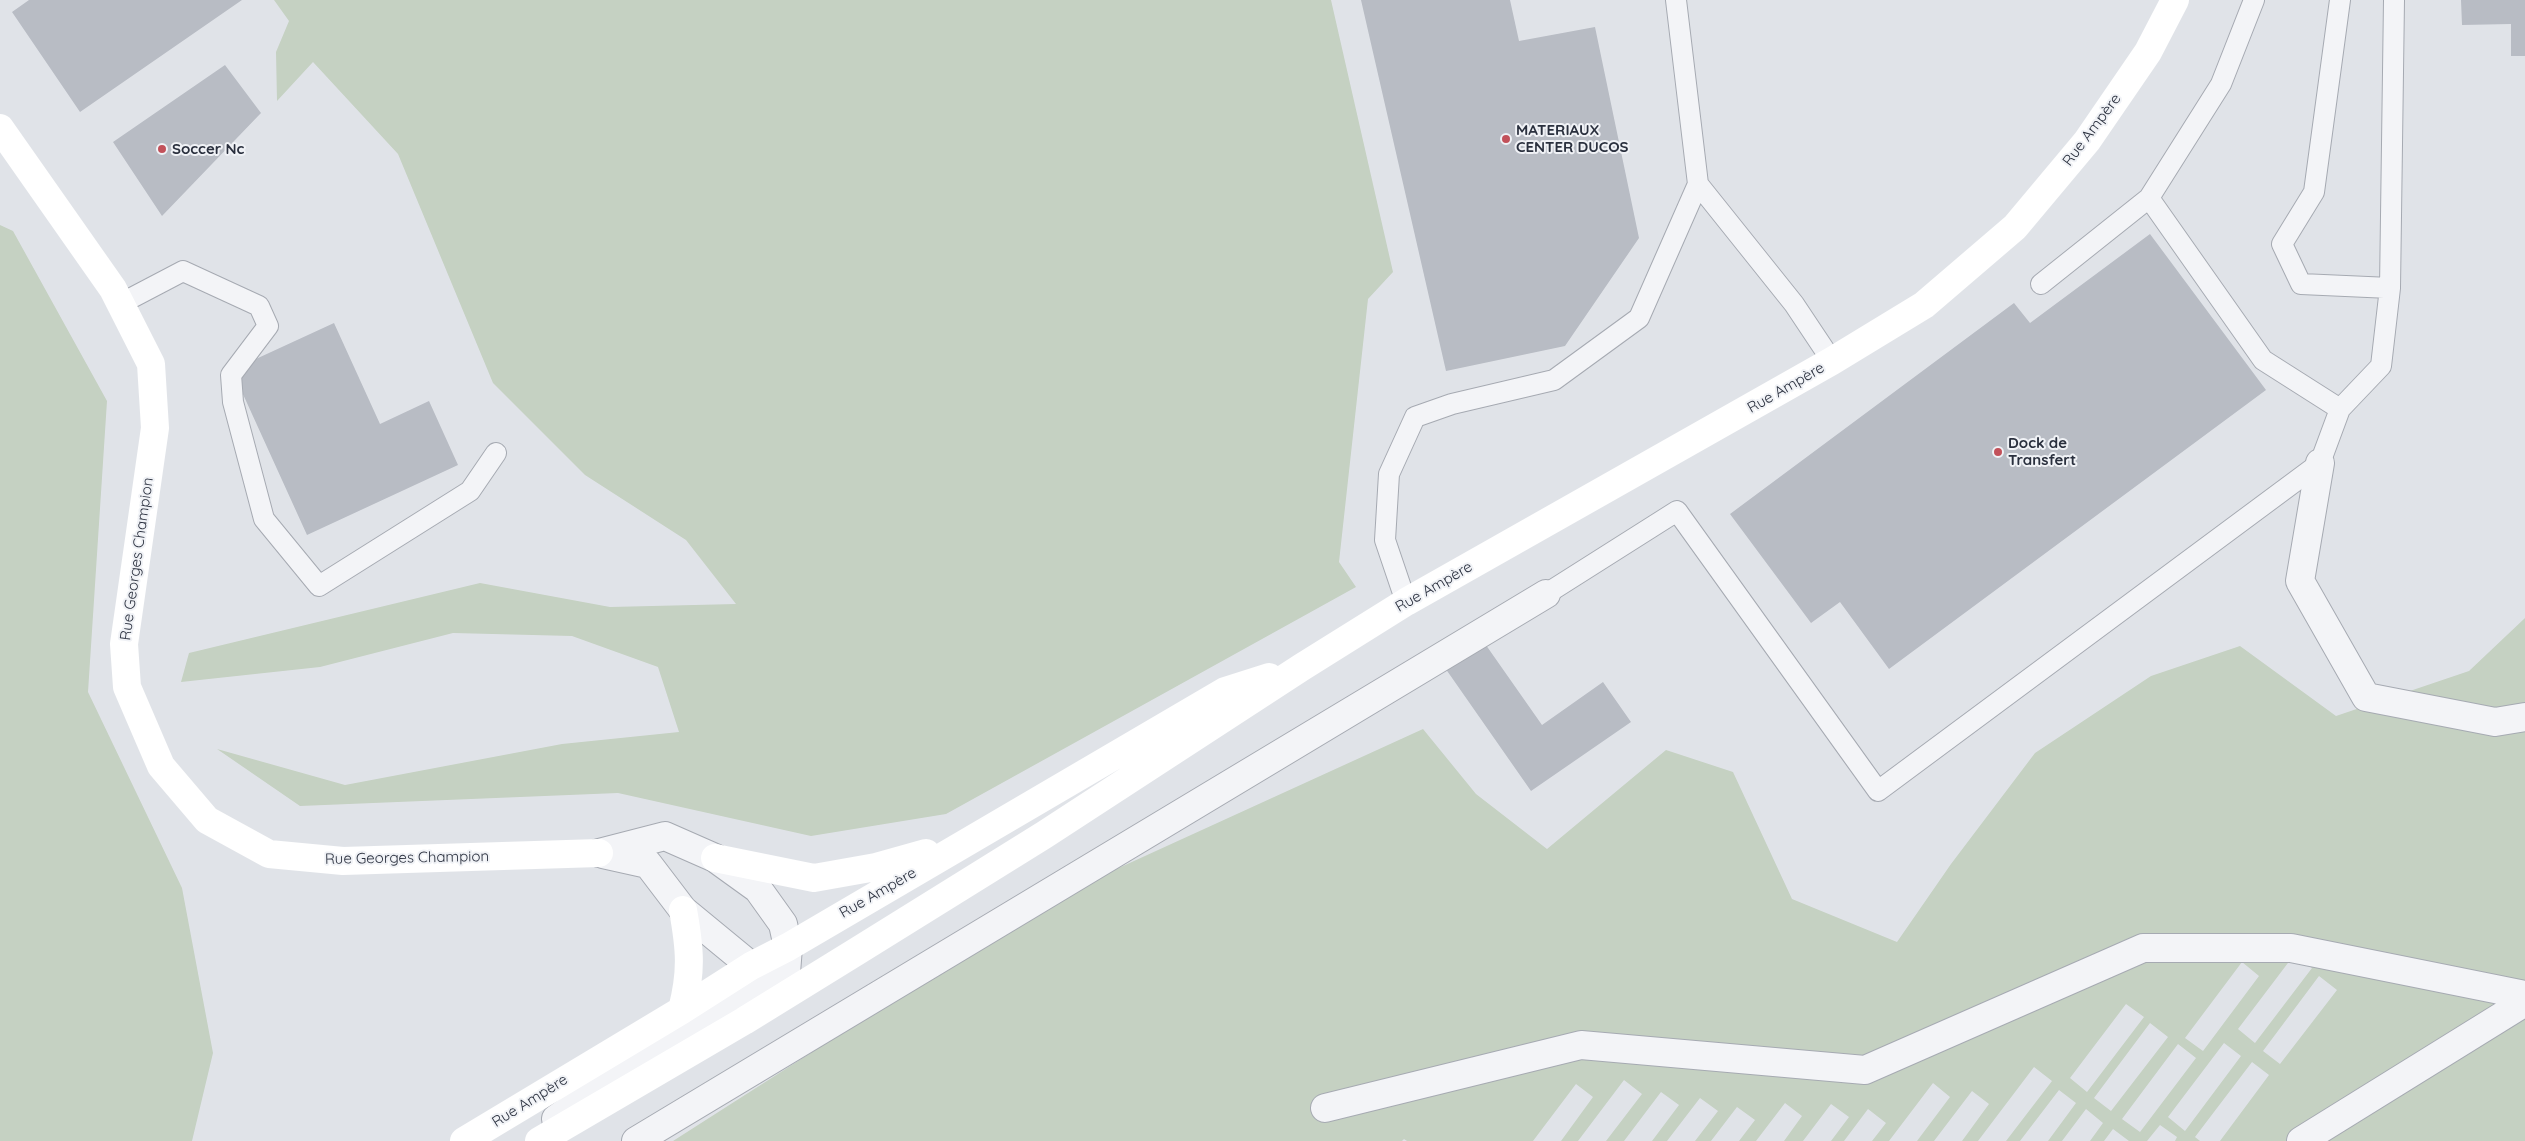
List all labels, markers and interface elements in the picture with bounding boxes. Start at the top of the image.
street label: Rue Ampère [2059,90,2125,170]
place label: MATERIAUX CENTER DUCOS [1516,121,1629,156]
marker: MATERIAUX CENTER DUCOS [1500,133,1512,145]
place label: Soccer Nc [172,140,244,158]
marker: Soccer Nc [156,143,168,155]
street label: Rue Ampère [1744,359,1828,417]
place label: Dock de Transfert [2008,434,2076,469]
marker: Dock de Transfert [1992,446,2004,458]
street label: Rue Georges Champion [117,476,157,642]
street label: Rue Ampère [1392,558,1476,616]
street label: Rue Georges Champion [325,848,489,868]
street label: Rue Ampère [836,864,920,922]
street label: Rue Ampère [489,1071,571,1131]

